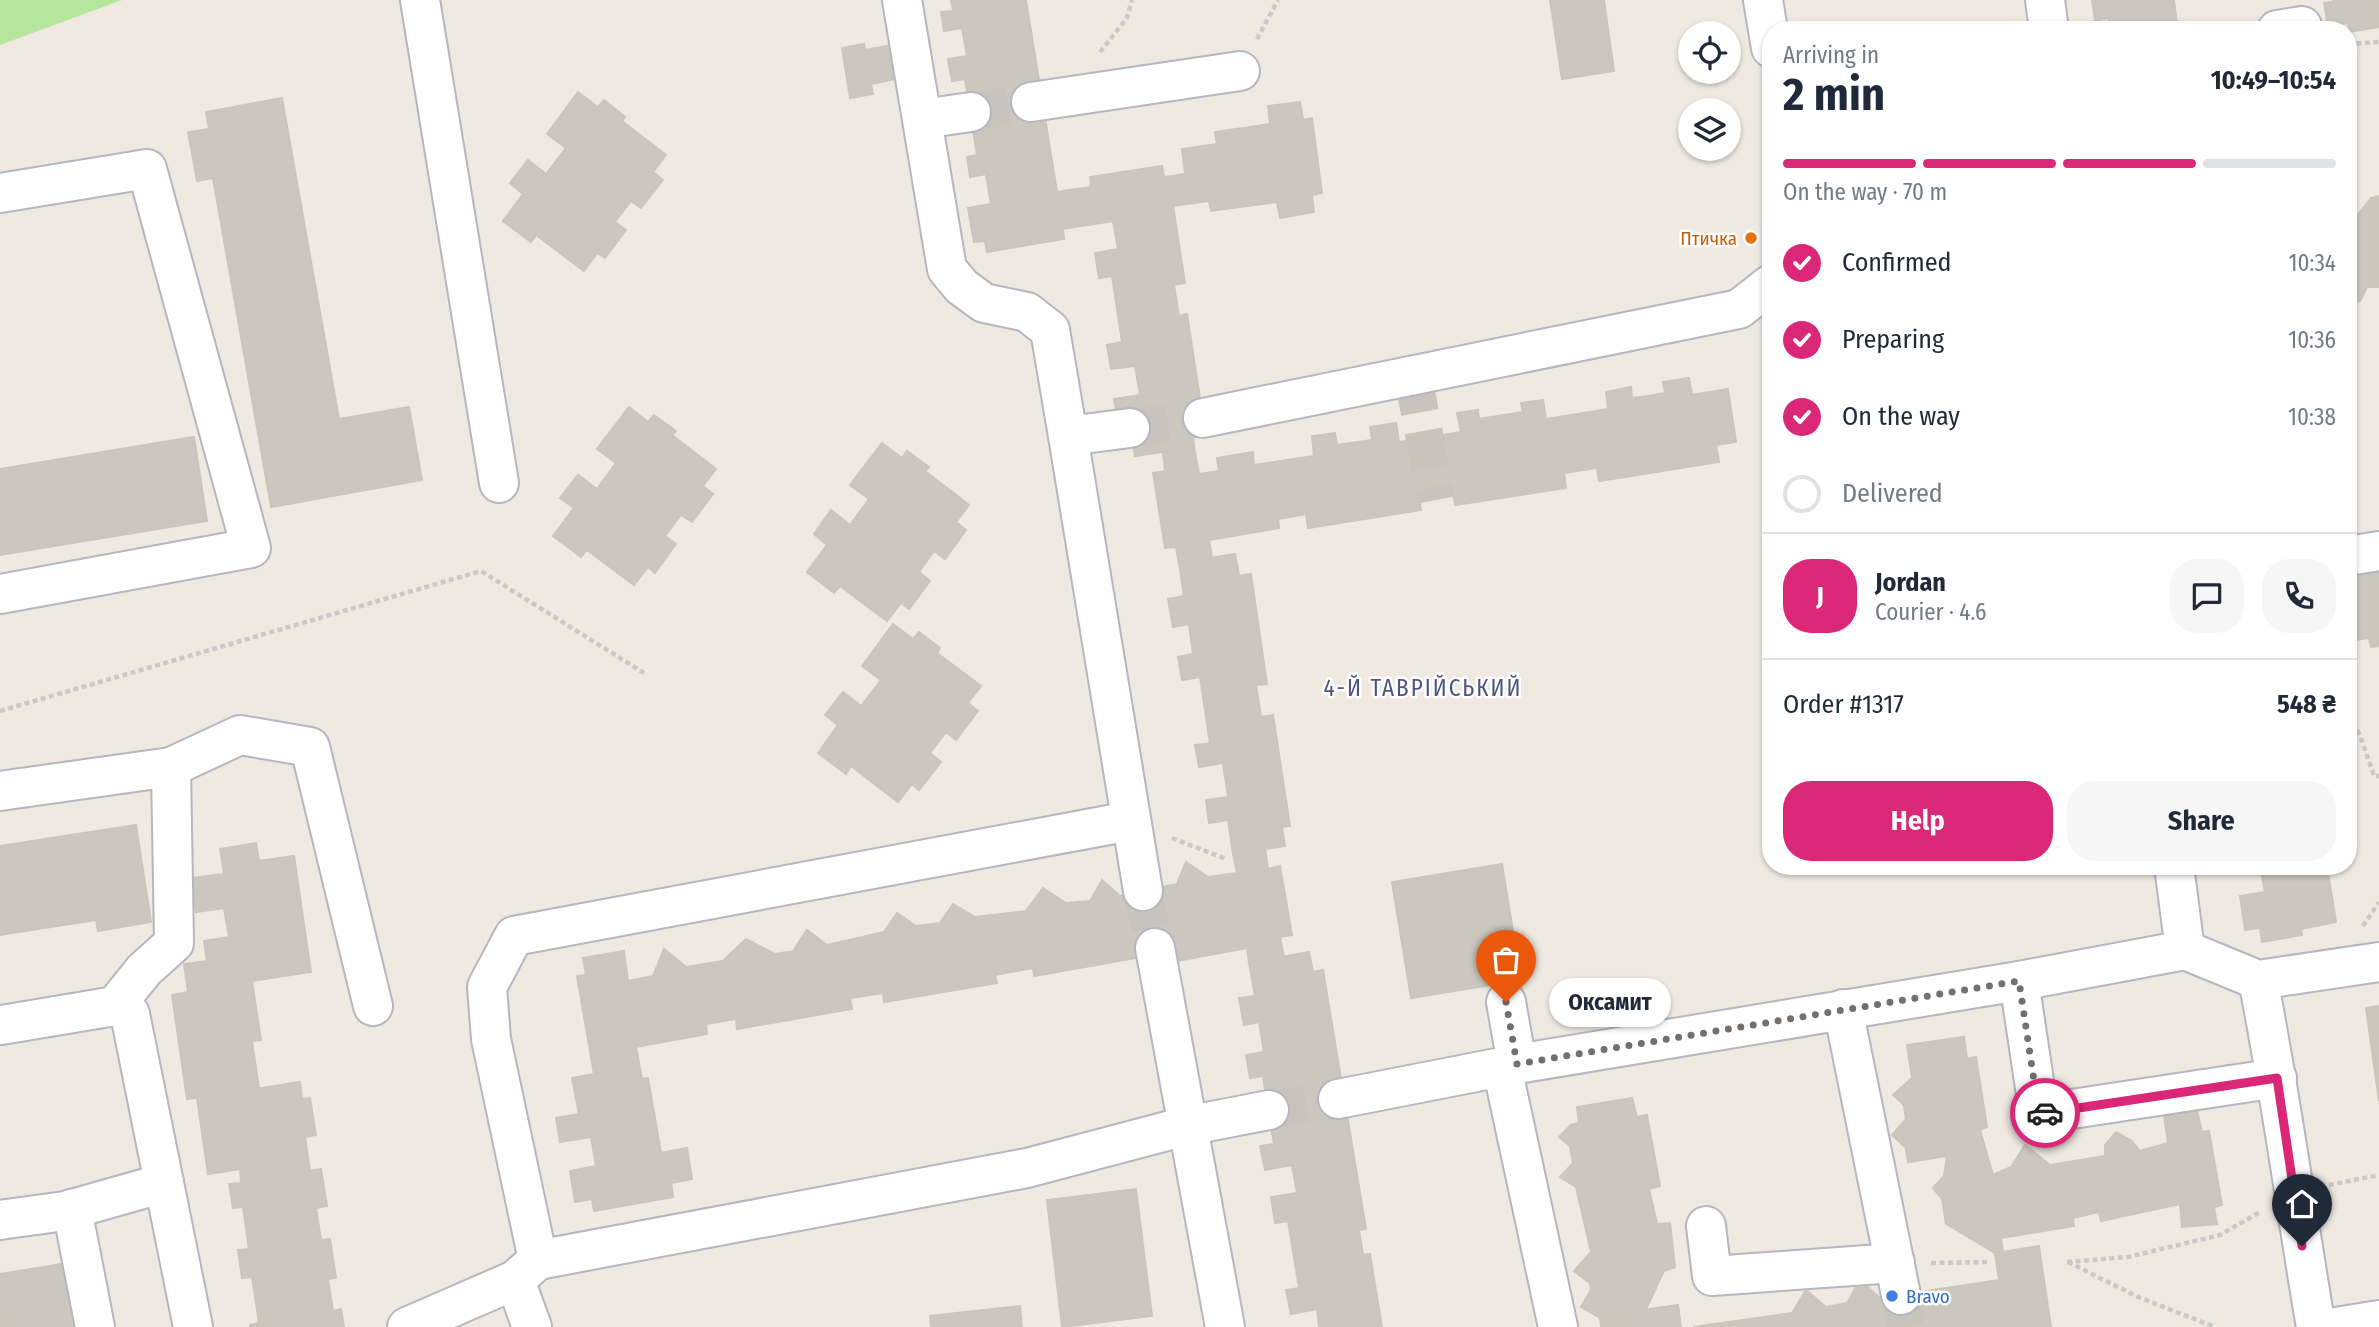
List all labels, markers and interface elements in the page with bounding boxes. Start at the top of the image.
map controls [1678,21,1741,161]
button: locate [1678,21,1741,84]
text: Arriving in [1783,41,1879,69]
text: 10:49–10:54 [2211,65,2336,96]
text: 2 min [1783,67,1885,122]
button: layers [1678,98,1741,161]
text: On the way · 70 m [1783,178,1947,206]
place label: Птичка [1680,227,1737,250]
marker: Птичка [1743,230,1759,246]
icon: check [1783,244,1821,282]
text: Confirmed [1842,247,1952,278]
text: 10:34 [2289,249,2336,277]
icon: check [1783,321,1821,359]
text: Preparing [1842,324,1944,355]
text: 10:36 [2288,326,2336,354]
icon: check [1783,398,1821,436]
text: On the way [1842,401,1960,432]
text: 10:38 [2288,403,2336,431]
text: Delivered [1842,478,1943,509]
button: chat [2170,559,2244,633]
button: phone [2262,559,2336,633]
text: Jordan [1875,567,1946,598]
text: J [1816,581,1824,612]
text: Courier · 4.6 [1875,598,1986,626]
district label: 4-Й ТАВРІЙСЬКИЙ [1323,674,1523,702]
text: Order #1317 [1783,689,1904,720]
text: 548 ₴ [2277,689,2336,720]
button: Help [1783,781,2053,861]
button: Share [2067,781,2336,861]
pin [1476,930,1536,1002]
icon: bag [1487,941,1525,979]
callout: Оксамит [1548,978,1670,1026]
text: Оксамит [1568,988,1652,1016]
courier [2010,1078,2080,1148]
icon: car [2026,1094,2064,1132]
pin [2272,1174,2332,1246]
icon: home [2283,1185,2321,1223]
place label: Bravo [1906,1285,1950,1308]
marker: Bravo [1884,1288,1900,1304]

